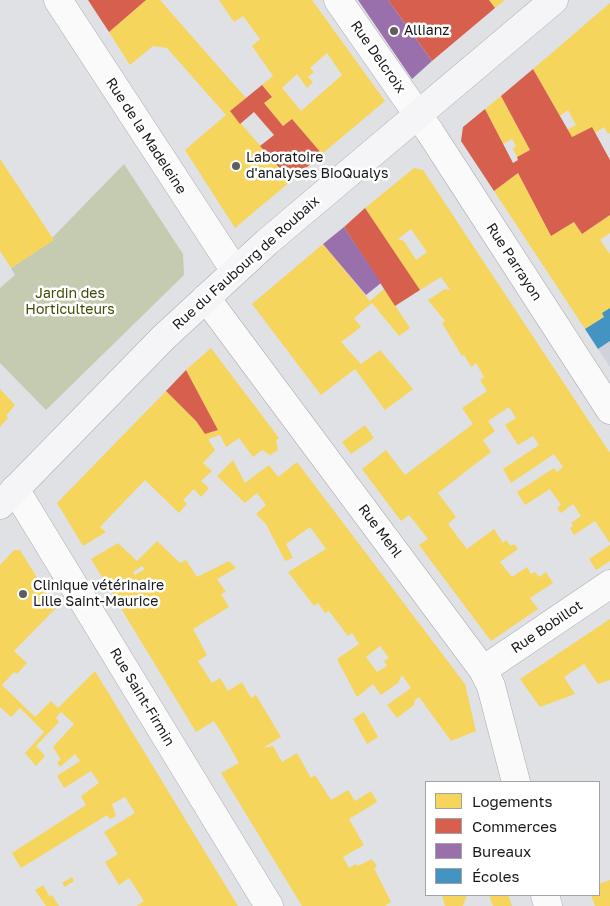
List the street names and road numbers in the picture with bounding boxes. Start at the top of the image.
street label: Rue Delcroix [347,18,409,96]
street label: Rue de la Madeleine [102,75,190,197]
street label: Rue du Faubourg de Roubaix [169,193,323,333]
street label: Rue Parrayon [483,220,545,304]
street label: Rue Mehl [354,501,406,561]
street label: Rue Bobillot [508,597,586,657]
street label: Rue Saint-Firmin [106,645,178,749]

